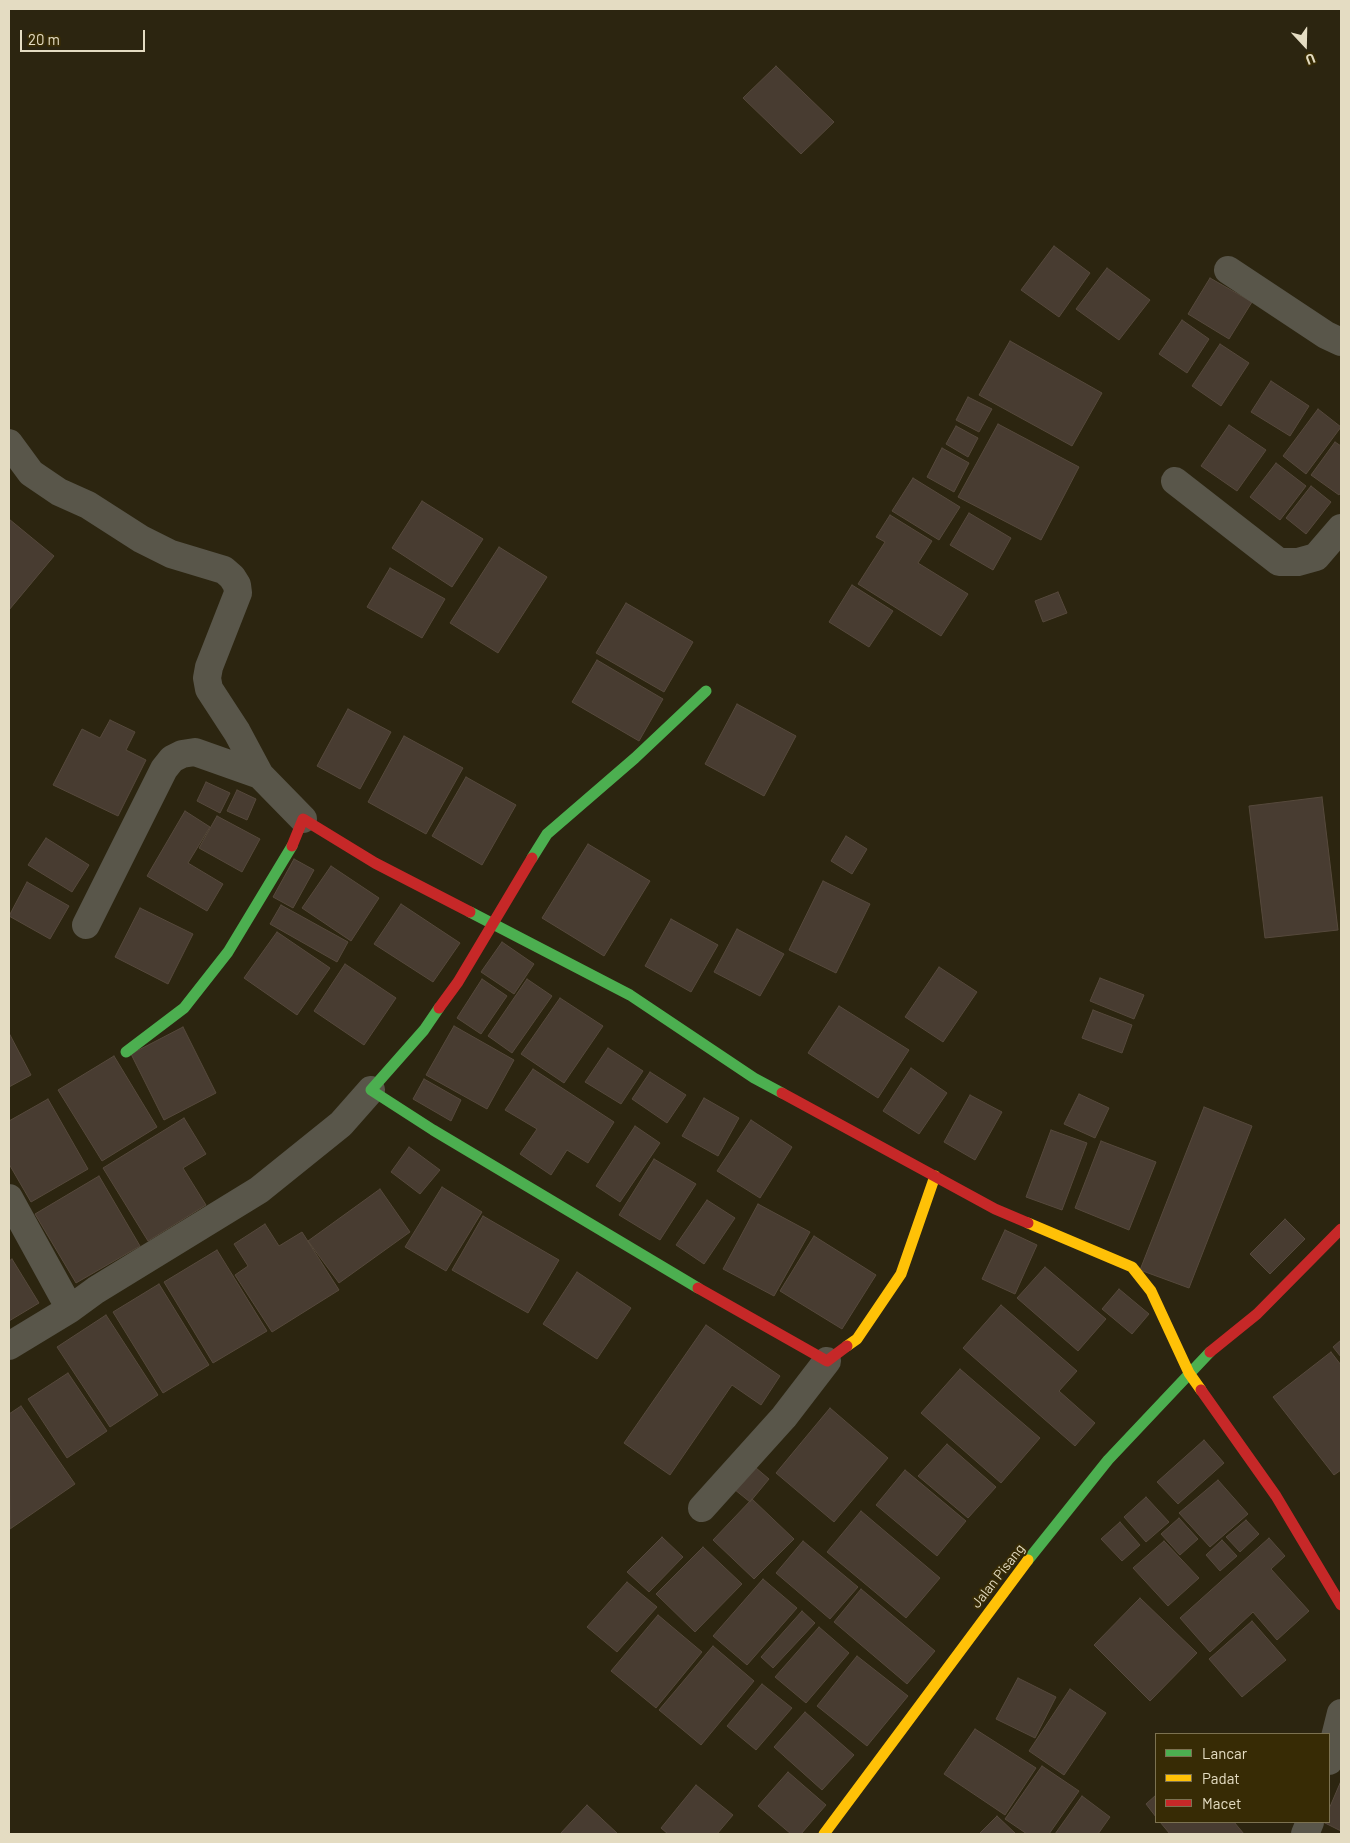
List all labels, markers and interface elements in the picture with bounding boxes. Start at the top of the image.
scale bar [22,20,148,52]
north arrow [1280,20,1330,70]
text: 20 m [28,30,60,48]
text: U [1303,50,1318,69]
street label: Jalan Pisang [968,1541,1028,1611]
legend [1155,1733,1330,1823]
text: Lancar [1202,1744,1247,1762]
text: Padat [1202,1769,1240,1787]
text: Macet [1202,1794,1242,1812]

